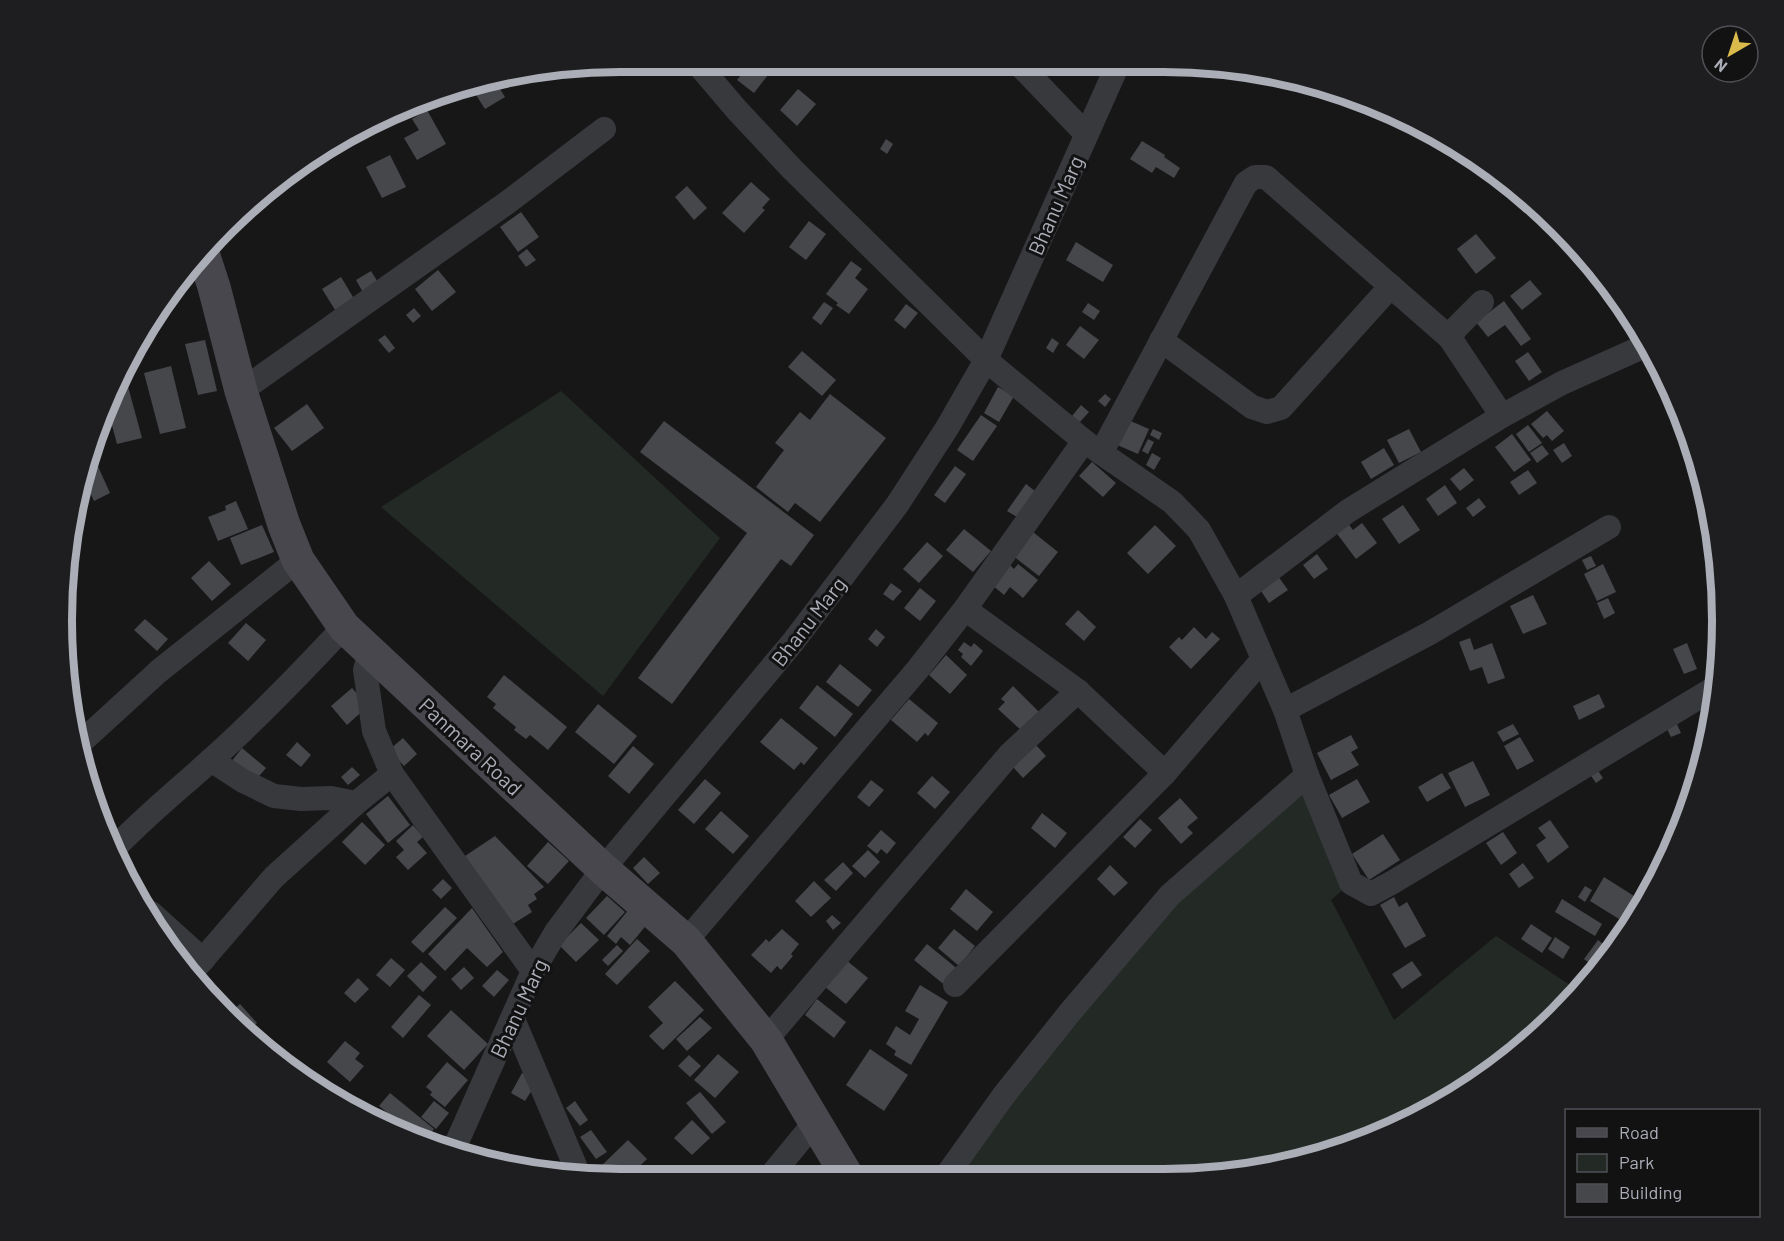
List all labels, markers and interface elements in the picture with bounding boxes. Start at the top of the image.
north arrow [1700,24,1760,84]
text: N [1710,55,1730,77]
street label: Bhanu Marg [1022,151,1088,259]
street label: Bhanu Marg [765,571,851,671]
street label: Panmara Road [414,692,528,800]
street label: Bhanu Marg [484,955,552,1061]
legend [1565,1109,1760,1217]
text: Road [1619,1121,1659,1143]
text: Park [1619,1151,1654,1173]
text: Building [1619,1181,1682,1203]

